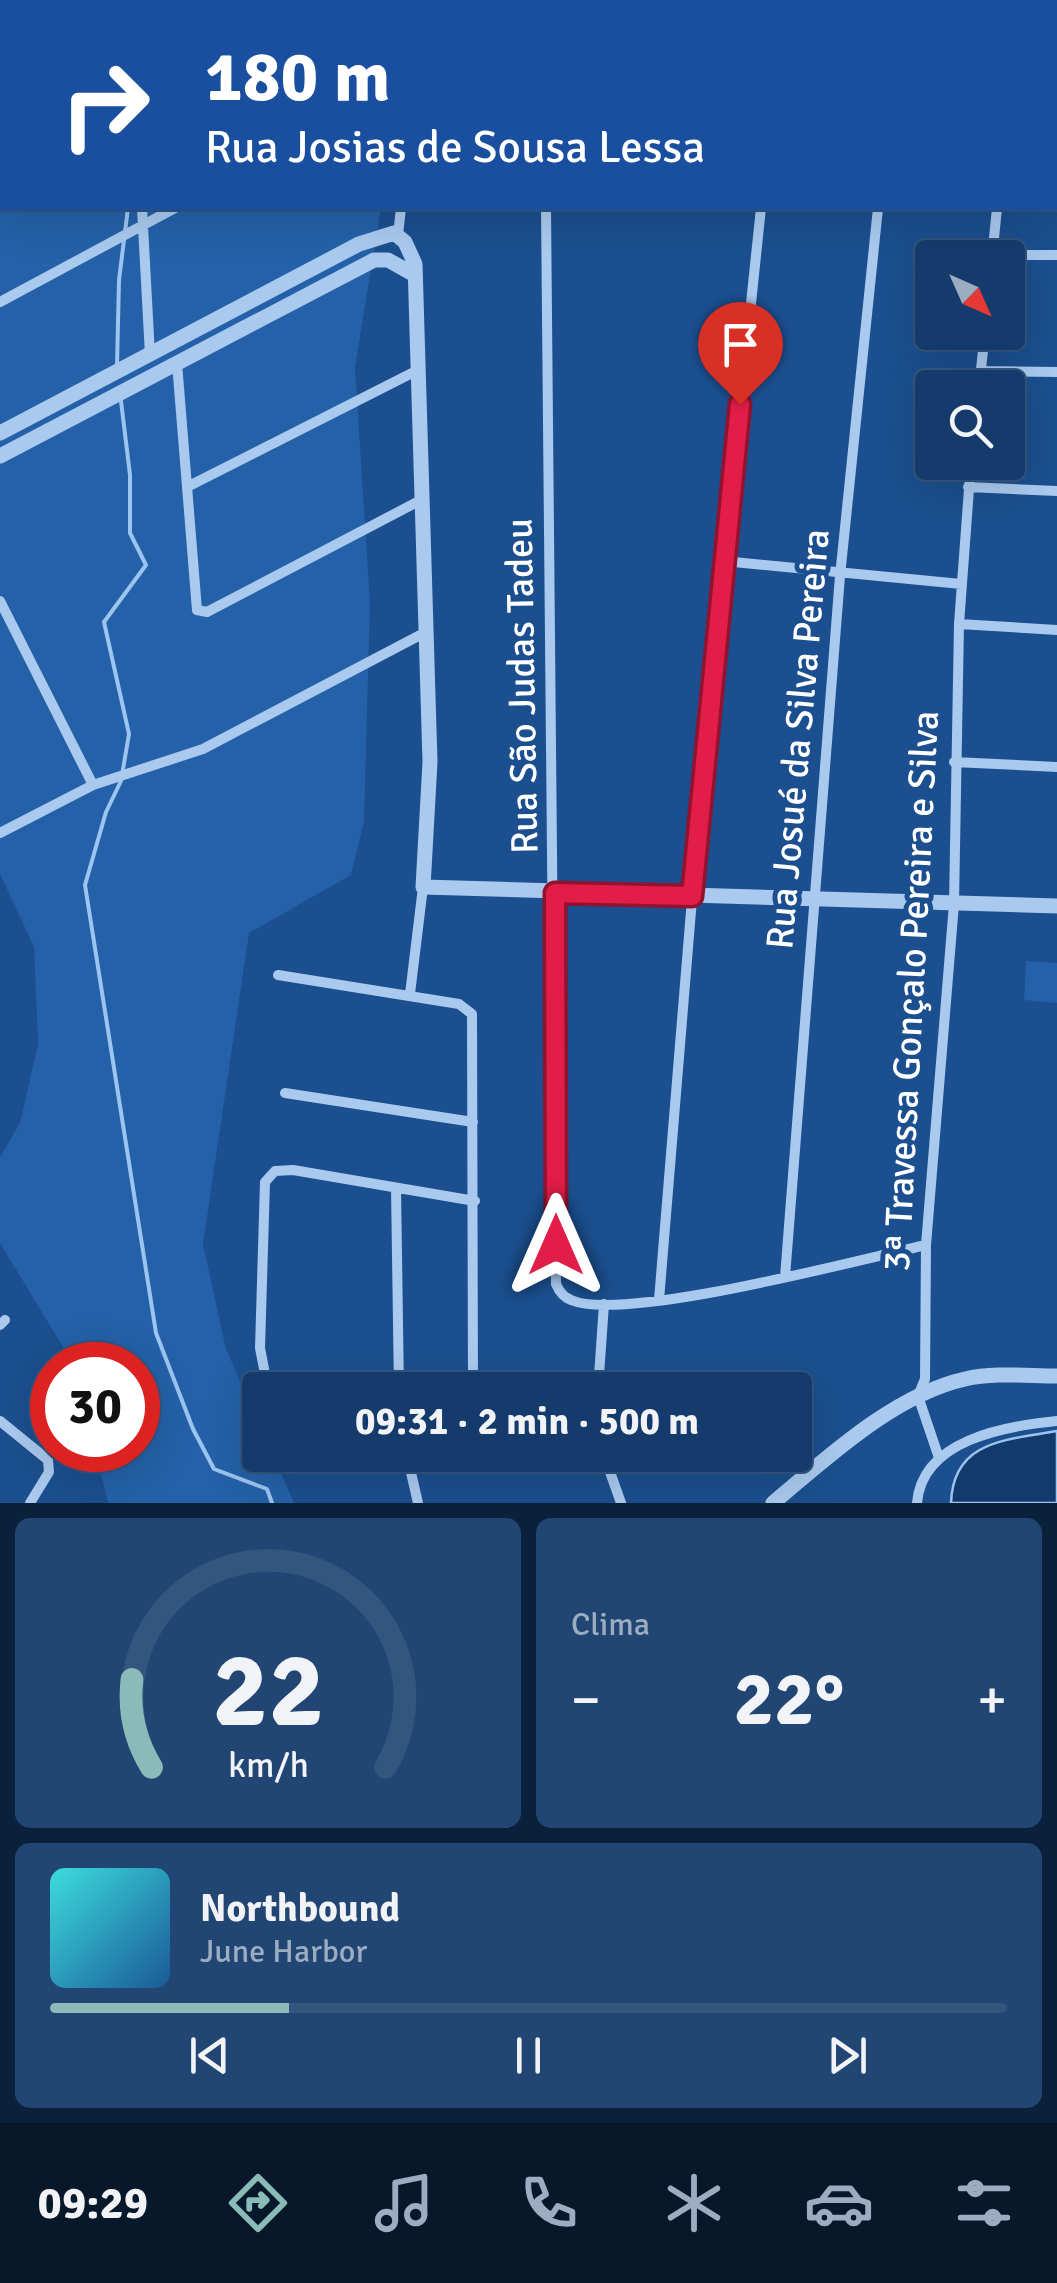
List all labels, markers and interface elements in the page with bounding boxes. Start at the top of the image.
text: 180 m [205,34,390,120]
icon: right [40,40,170,170]
text: Rua Josias de Sousa Lessa [205,120,705,175]
north arrow [915,240,1025,350]
map controls [915,240,1025,480]
pin [698,302,783,405]
icon: arrive [713,317,768,372]
button: search [915,370,1025,480]
street label: Rua São Judas Tadeu [496,518,548,854]
street label: Rua Josué da Silva Pereira [756,527,840,951]
street label: 3ª Travessa Gonçalo Pereira e Silva [873,709,949,1273]
position arrow [504,1193,608,1297]
speed limit sign: 30 [30,1342,160,1472]
text: 09:31 · 2 min · 500 m [355,1398,699,1445]
text: Clima [571,1605,650,1644]
text: 22 [212,1627,324,1755]
text: 22° [734,1653,845,1746]
text: − [571,1666,601,1734]
text: + [977,1666,1007,1734]
text: km/h [228,1743,308,1787]
text: Northbound [200,1885,400,1932]
text: June Harbor [200,1932,367,1971]
icon: previous [182,2028,237,2083]
icon: pause [501,2028,556,2083]
icon: next [820,2028,875,2083]
icon: directions [223,2168,293,2238]
icon: music [369,2168,439,2238]
icon: phone [514,2168,584,2238]
icon: climate [659,2168,729,2238]
icon: car [804,2168,874,2238]
icon: filters [949,2168,1019,2238]
text: 09:29 [38,2176,148,2231]

